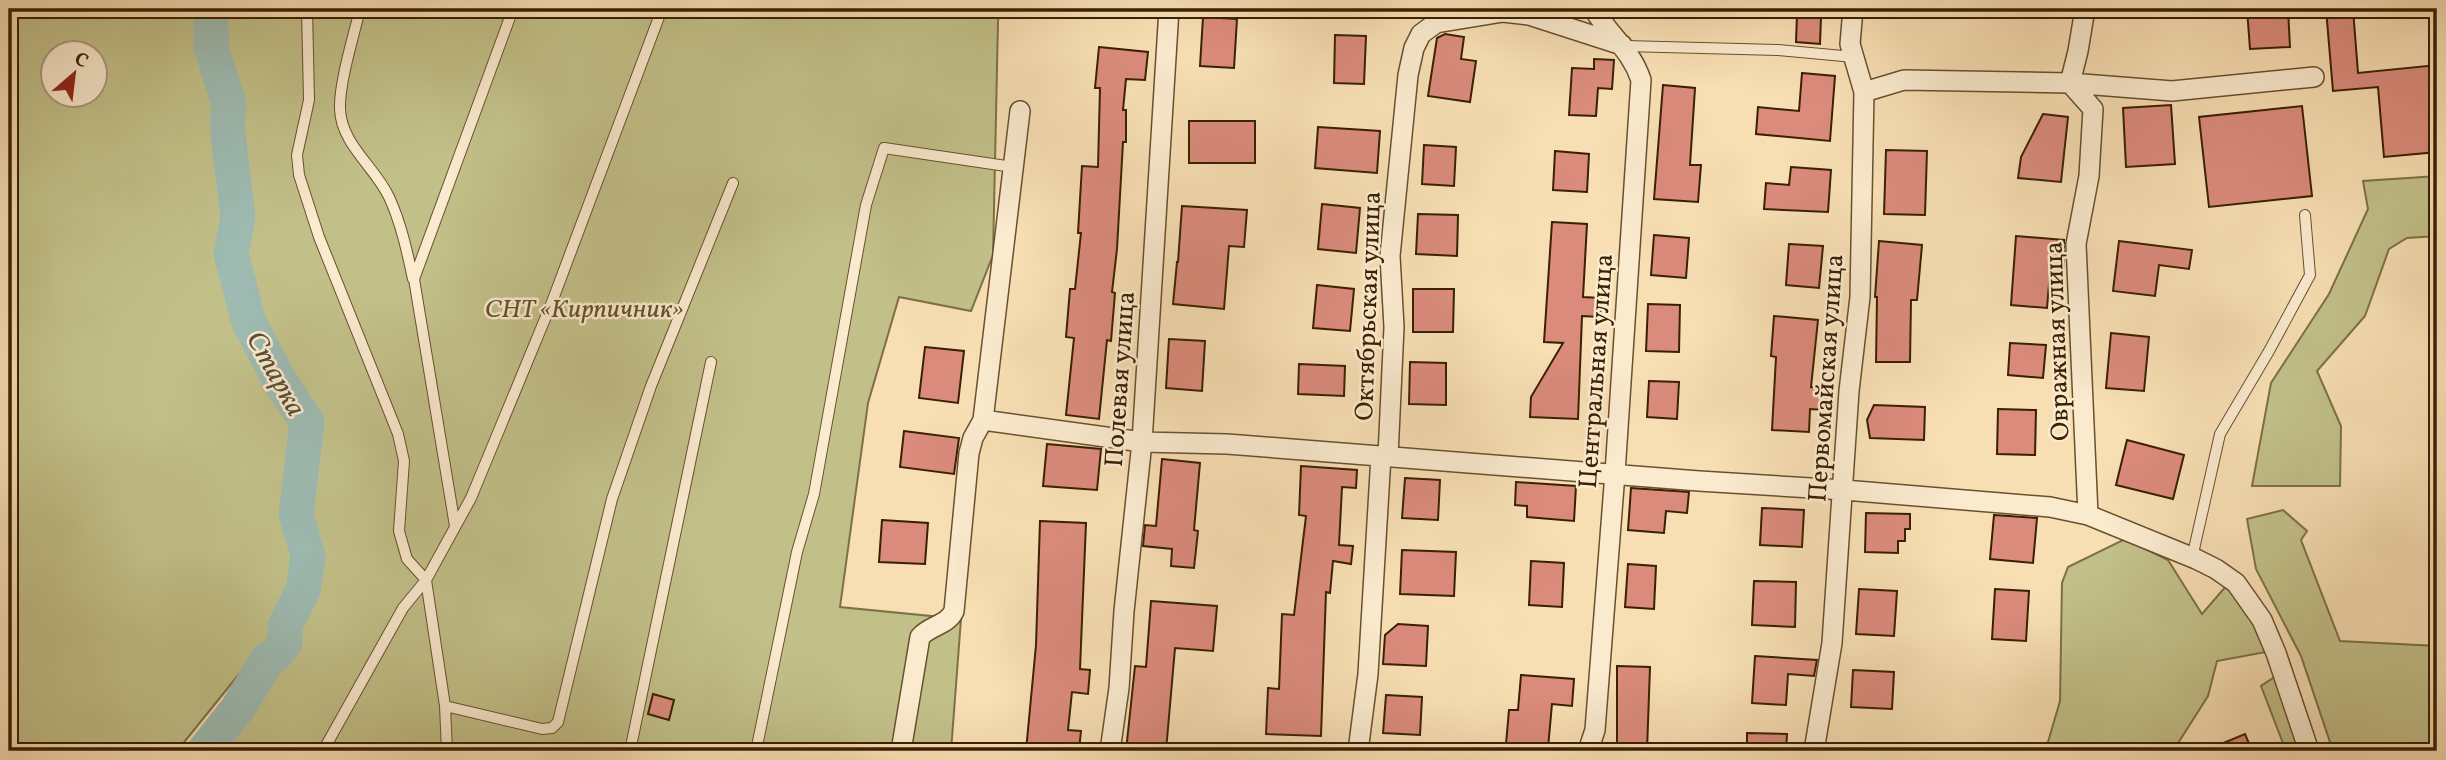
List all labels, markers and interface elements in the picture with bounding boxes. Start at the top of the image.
north arrow [38,38,108,108]
text: С [70,46,93,75]
street label: Октябрьская улица [1347,191,1391,421]
street label: Овражная улица [2037,241,2079,441]
street label: Центральная улица [1571,252,1623,490]
street label: Первомайская улица [1800,253,1854,503]
street label: Полевая улица [1097,290,1145,468]
park label: СНТ «Кирпичник» [485,292,683,328]
water label: Старка [235,324,314,424]

